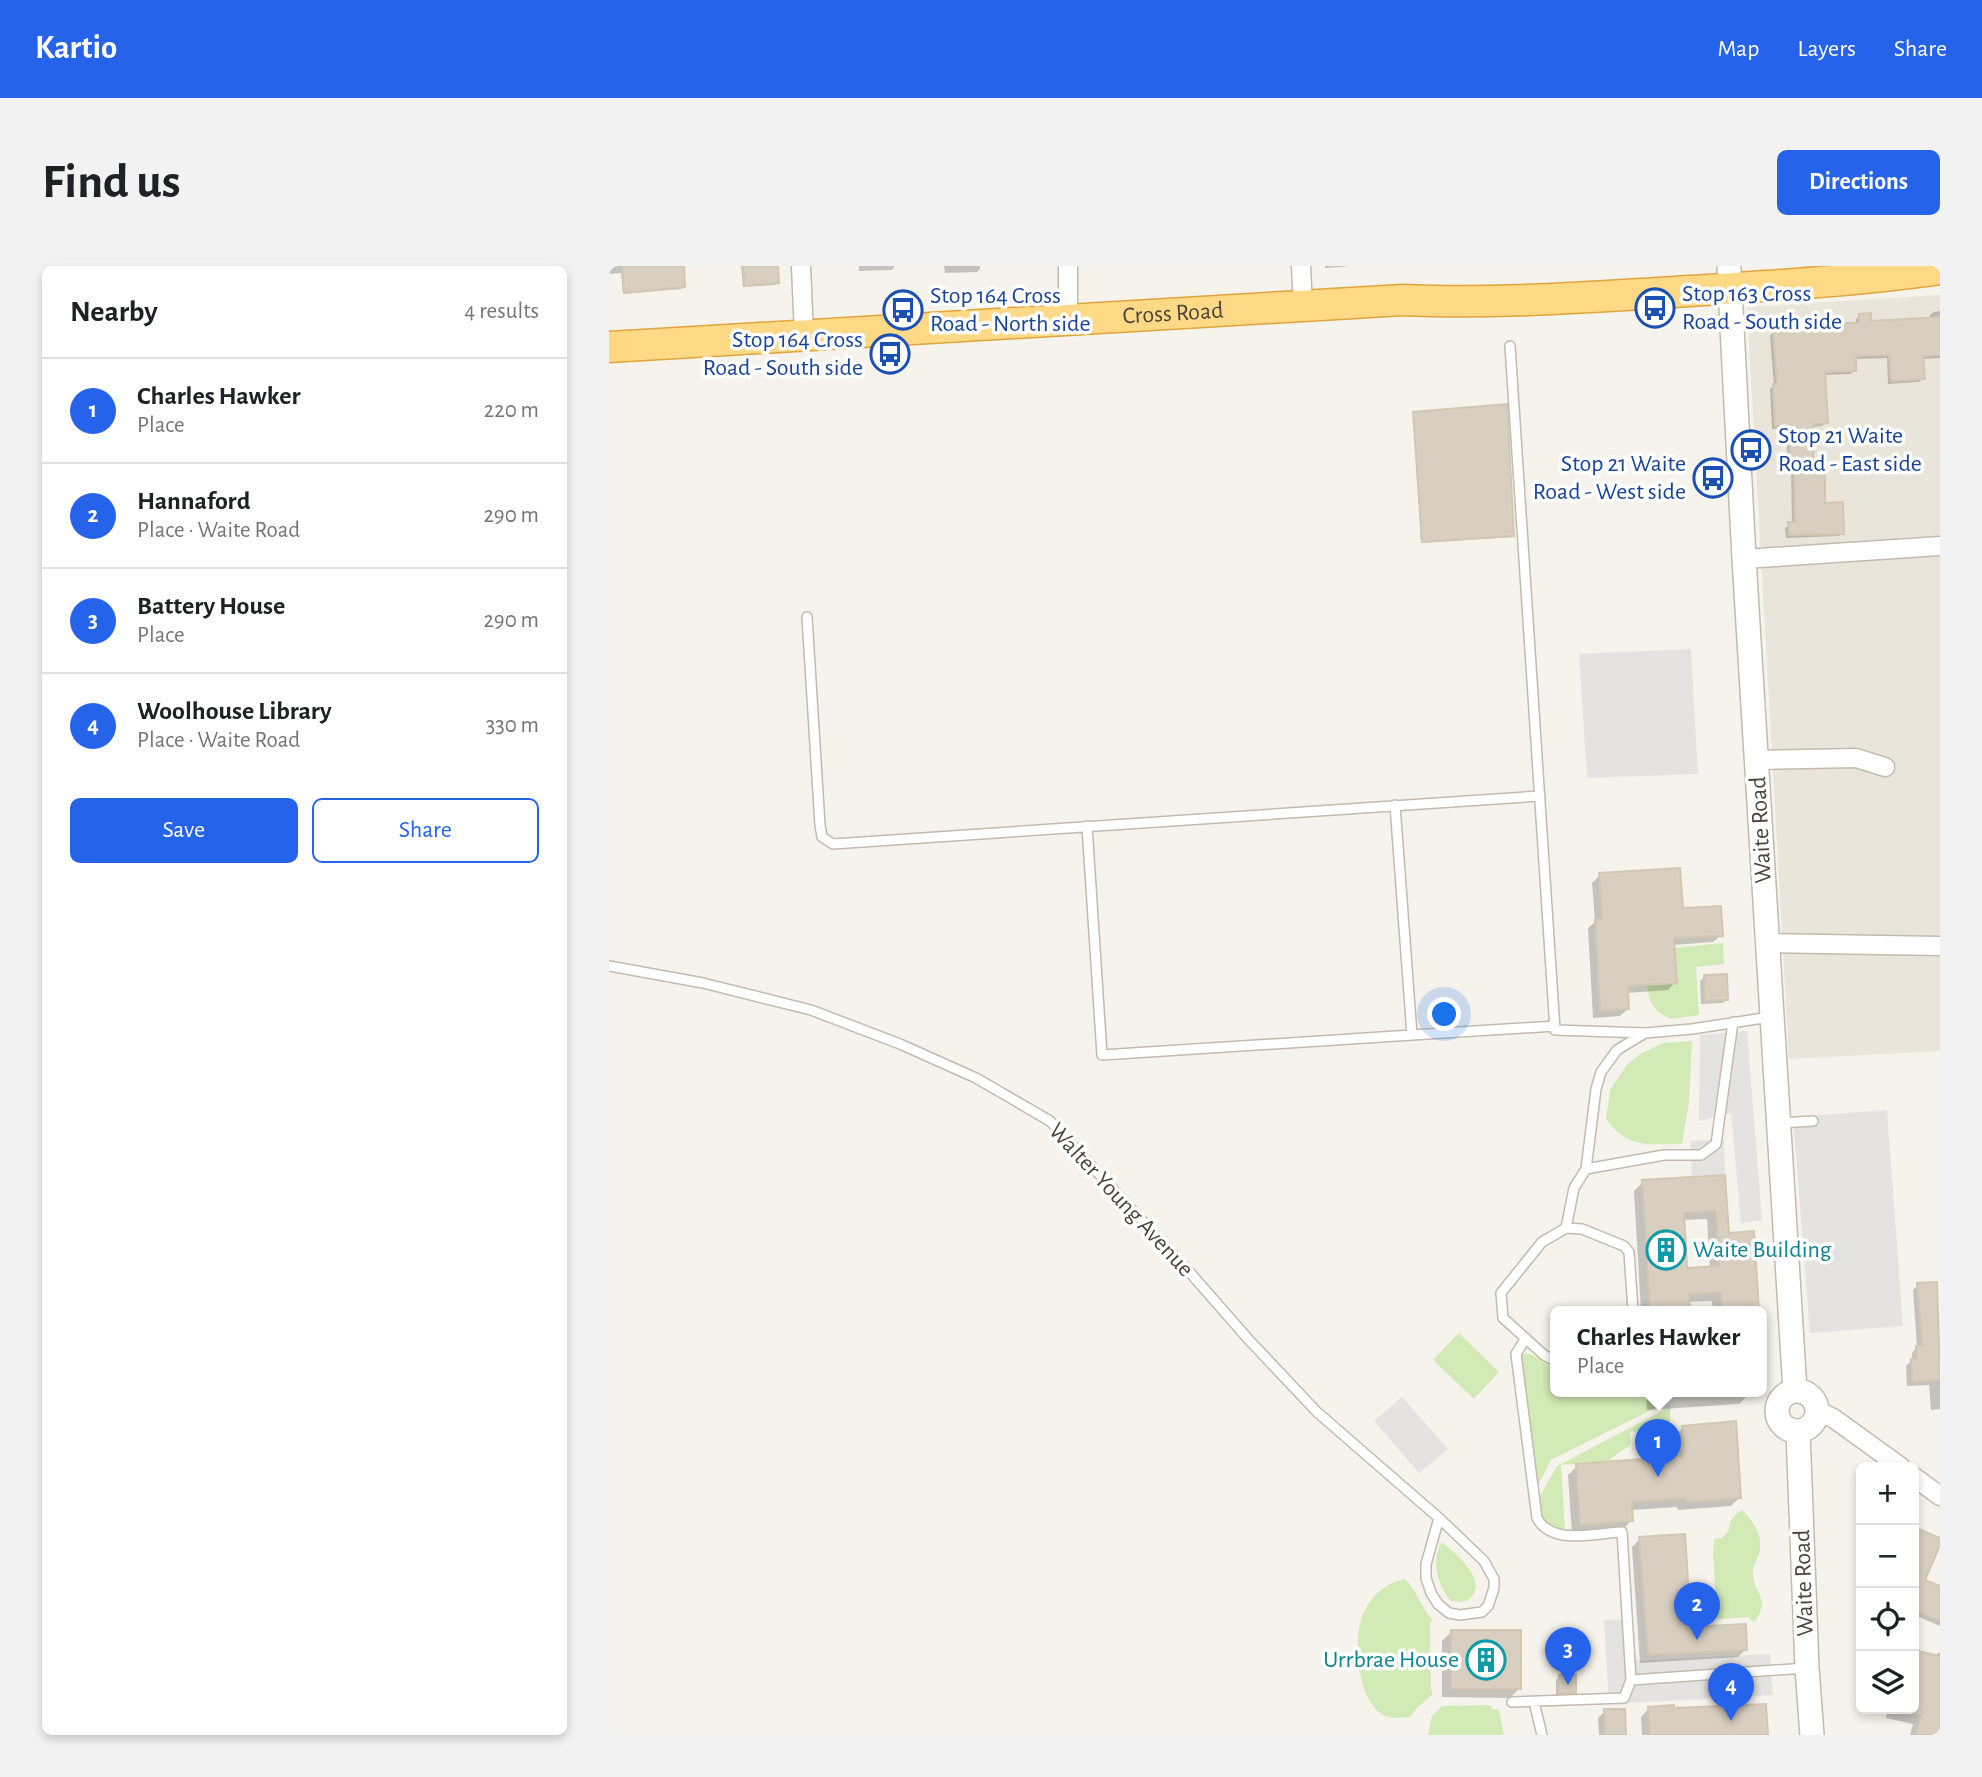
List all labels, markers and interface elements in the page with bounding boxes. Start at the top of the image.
text: Kartio [35,32,117,65]
text: Map [1717,37,1759,61]
text: Layers [1797,37,1856,61]
text: Share [1894,37,1947,61]
button: Directions [1777,150,1940,215]
text: Find us [42,158,181,207]
place label: Stop 163 Cross Road - South side [1682,282,1842,334]
place label: Stop 164 Cross Road - North side [930,284,1091,336]
bus stop icon: Stop 163 Cross Road - South side [1634,287,1676,329]
bus stop icon: Stop 164 Cross Road - North side [882,289,924,331]
text: Nearby [70,297,158,327]
street label: Cross Road [1122,299,1224,329]
text: 4 results [464,300,539,323]
place label: Stop 164 Cross Road - South side [703,328,863,380]
bus stop icon: Stop 164 Cross Road - South side [869,333,911,375]
text: Charles Hawker [137,383,301,409]
text: 1 [89,399,97,422]
text: 220 m [484,399,539,422]
text: Place [137,414,185,437]
place label: Stop 21 Waite Road - East side [1778,424,1922,476]
bus stop icon: Stop 21 Waite Road - East side [1730,429,1772,471]
place label: Stop 21 Waite Road - West side [1533,452,1686,504]
bus stop icon: Stop 21 Waite Road - West side [1692,457,1734,499]
text: Hannaford [137,488,250,514]
text: 2 [88,504,98,527]
text: 290 m [483,504,539,527]
text: Place · Waite Road [137,519,300,542]
text: Battery House [137,593,285,619]
text: 3 [88,609,98,632]
text: 290 m [483,609,539,632]
text: Place [137,624,185,647]
text: Woolhouse Library [137,698,332,724]
text: 4 [87,714,99,737]
text: 330 m [486,714,539,737]
text: Place · Waite Road [137,729,300,752]
street label: Waite Road [1746,776,1776,884]
button: Save [70,798,298,863]
button: Share [312,798,539,863]
your location [1427,997,1461,1031]
street label: Walter Young Avenue [1044,1119,1198,1281]
building icon: Waite Building [1645,1229,1687,1271]
place label: Waite Building [1693,1238,1832,1262]
popup [1550,1306,1767,1397]
text: Charles Hawker [1577,1324,1740,1350]
text: Place [1577,1355,1624,1378]
pin: 1 [1635,1419,1681,1477]
map controls [1856,1462,1919,1714]
button: + [1856,1462,1919,1525]
button: − [1856,1525,1919,1588]
street label: Waite Road [1790,1529,1818,1637]
pin: 2 [1674,1582,1720,1640]
button: locate [1856,1588,1919,1651]
pin: 3 [1545,1627,1591,1685]
building icon: Urrbrae House [1465,1639,1507,1681]
place label: Urrbrae House [1323,1648,1459,1672]
button: layers [1856,1651,1919,1714]
pin: 4 [1708,1663,1754,1721]

